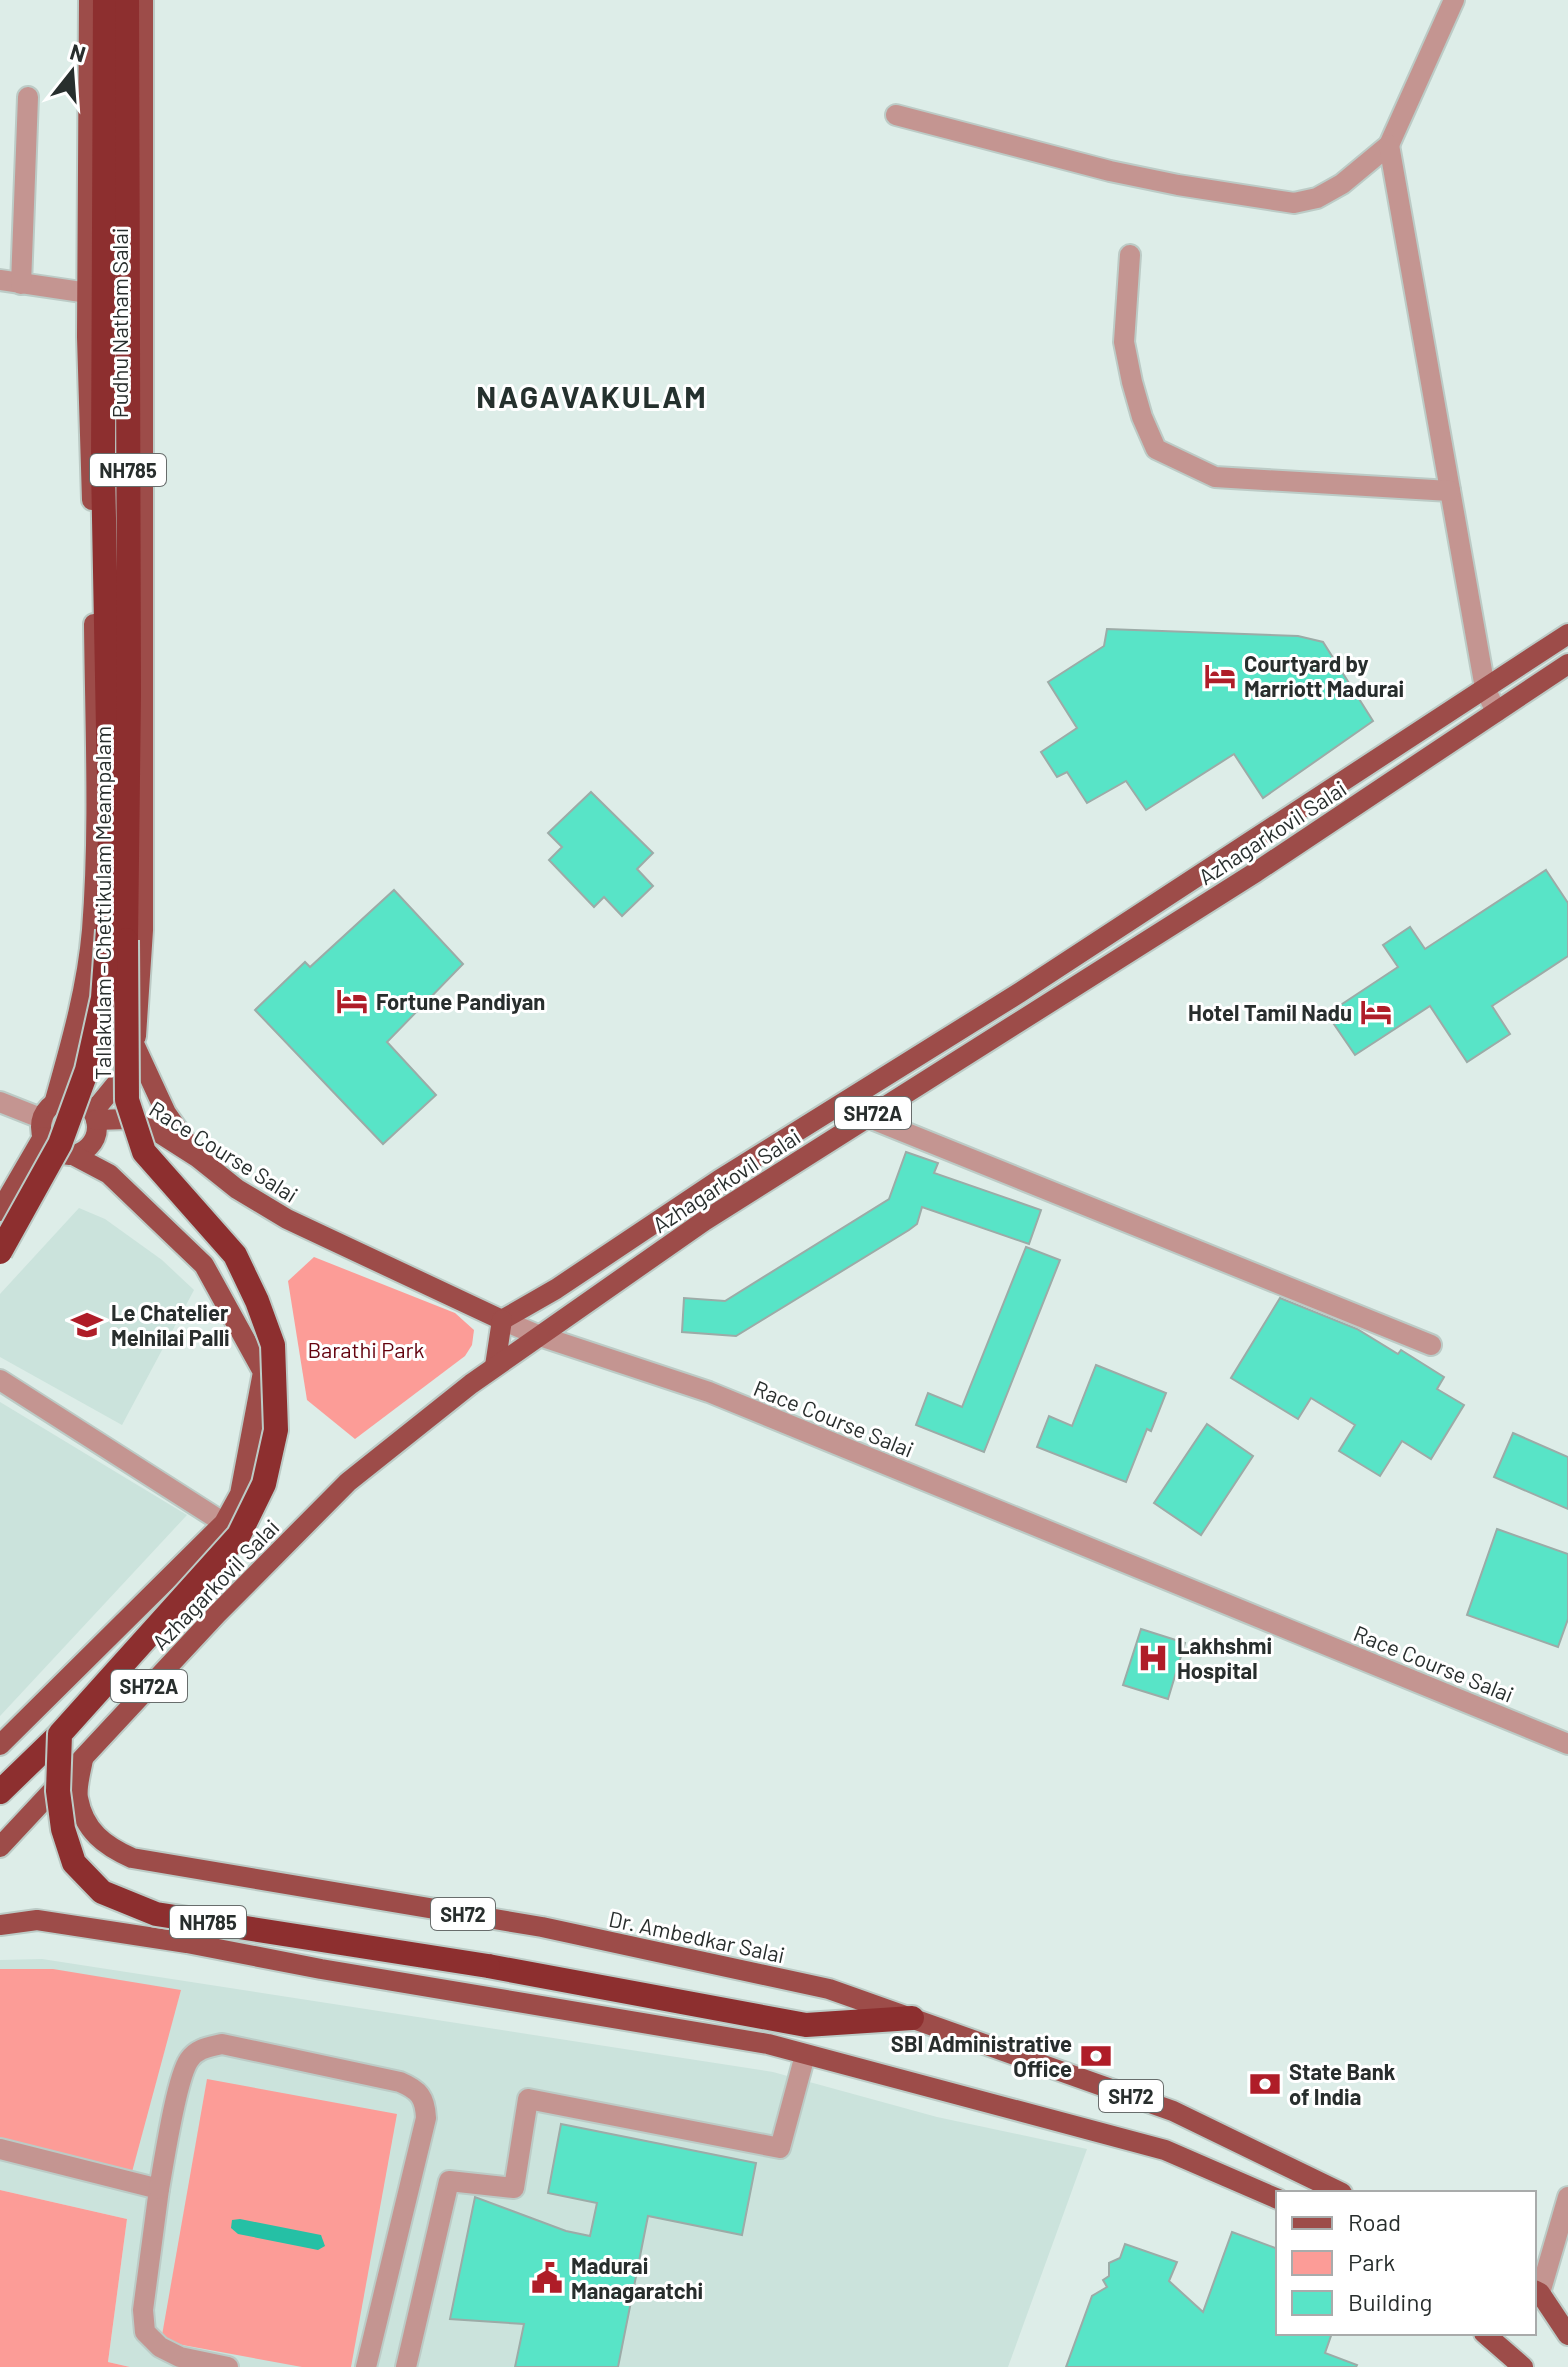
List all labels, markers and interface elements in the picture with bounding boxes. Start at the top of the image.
north arrow [32,32,112,112]
text: N [67,37,89,66]
street label: Pudhu Natham Salai [106,228,132,418]
district label: NAGAVAKULAM [476,378,708,414]
road number: NH785 [90,454,166,486]
place label: Courtyard by Marriott Madurai [1244,650,1404,701]
hotel icon: Courtyard by Marriott Madurai [1203,659,1237,693]
street label: Tallakulam - Chettikulam Meampalam [89,726,115,1080]
street label: Azhagarkovil Salai [1193,775,1351,889]
hotel icon: Fortune Pandiyan [335,984,369,1018]
place label: Fortune Pandiyan [376,988,545,1014]
hotel icon: Hotel Tamil Nadu [1359,995,1393,1029]
place label: Hotel Tamil Nadu [1188,999,1352,1025]
street label: Race Course Salai [145,1095,303,1207]
road number: SH72A [835,1097,911,1129]
street label: Azhagarkovil Salai [647,1123,805,1237]
place label: Le Chatelier Melnilai Palli [111,1299,230,1350]
school or university icon: Le Chatelier Melnilai Palli [70,1308,104,1342]
park label: Barathi Park [307,1336,425,1362]
street label: Race Course Salai [750,1374,918,1462]
street label: Azhagarkovil Salai [146,1513,284,1655]
street label: Race Course Salai [1350,1619,1518,1707]
place label: Lakhshmi Hospital [1177,1632,1272,1683]
hospital icon: Lakhshmi Hospital [1136,1641,1170,1675]
road number: SH72A [111,1670,187,1702]
road number: SH72 [431,1898,495,1930]
street label: Dr. Ambedkar Salai [607,1905,787,1967]
road number: NH785 [170,1906,246,1938]
place label: SBI Administrative Office [891,2030,1072,2081]
bank icon: SBI Administrative Office [1079,2039,1113,2073]
place label: State Bank of India [1289,2058,1396,2109]
bank icon: State Bank of India [1248,2067,1282,2101]
road number: SH72 [1099,2080,1163,2112]
legend [1276,2191,1536,2335]
text: Road [1348,2207,1401,2236]
text: Park [1348,2247,1395,2276]
place label: Madurai Managaratchi [571,2252,703,2303]
public building icon: Madurai Managaratchi [530,2261,564,2295]
text: Building [1348,2287,1432,2316]

